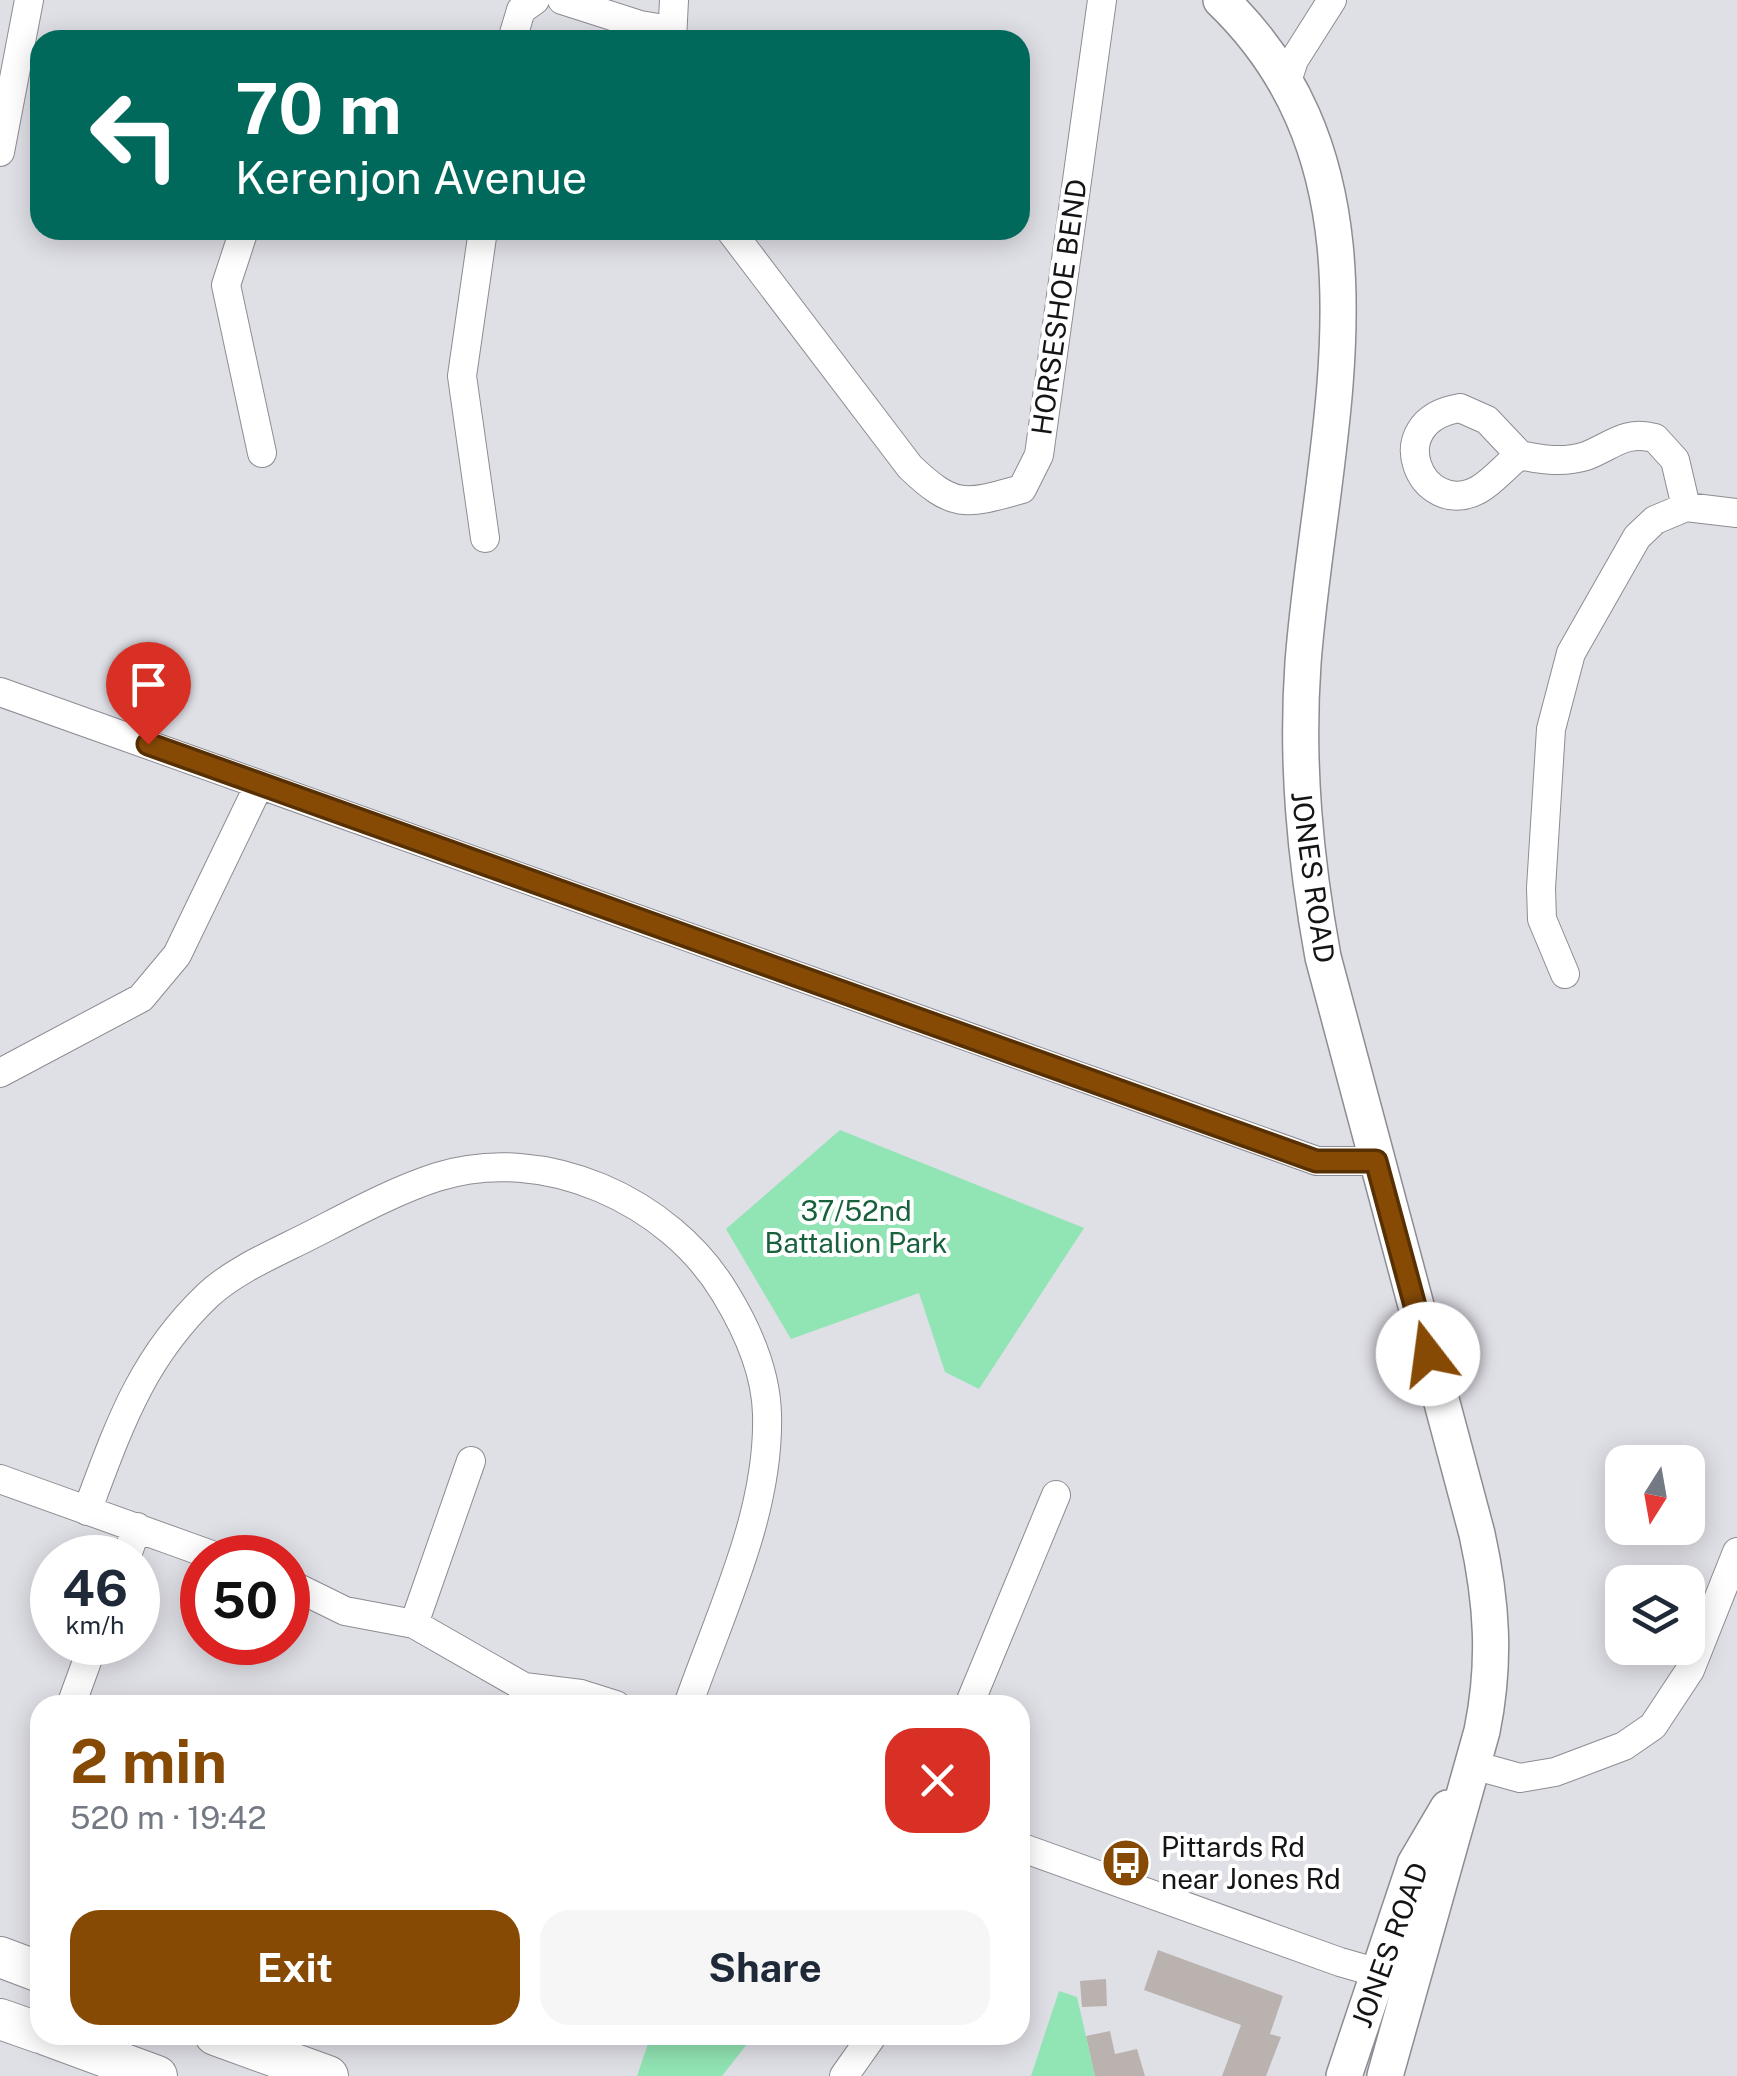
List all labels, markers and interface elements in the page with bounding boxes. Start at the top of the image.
text: 70 m [235,67,402,150]
icon: left [70,70,200,200]
text: Kerenjon Avenue [235,151,587,204]
street label: HORSESHOE BEND [1024,177,1093,437]
pin [106,642,191,745]
icon: arrive [121,657,176,712]
street label: JONES ROAD [1285,789,1342,965]
park label: 37/52nd Battalion Park [764,1194,948,1259]
position arrow [1376,1302,1480,1406]
north arrow [1605,1445,1705,1545]
map controls [1605,1445,1705,1665]
speed limit sign: 50 [180,1535,310,1665]
text: 46 [62,1558,128,1617]
button: layers [1605,1565,1705,1665]
text: km/h [66,1610,124,1640]
text: 2 min [70,1726,227,1797]
button: close [885,1728,990,1833]
text: 520 m · 19:42 [70,1799,267,1836]
place label: Pittards Rd near Jones Rd [1161,1830,1341,1895]
bus stop icon: Pittards Rd near Jones Rd [1100,1837,1152,1889]
street label: JONES ROAD [1344,1858,1435,2032]
button: Exit [70,1910,520,2025]
button: Share [540,1910,990,2025]

